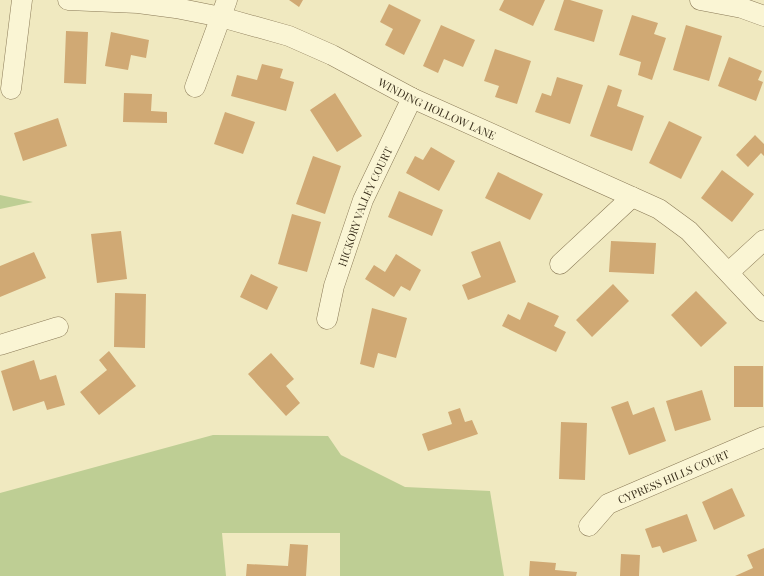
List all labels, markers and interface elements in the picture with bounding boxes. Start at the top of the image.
street label: WINDING HOLLOW LANE [375,73,499,142]
street label: HICKORY VALLEY COURT [334,144,395,268]
street label: CYPRESS HILLS COURT [615,445,731,507]

